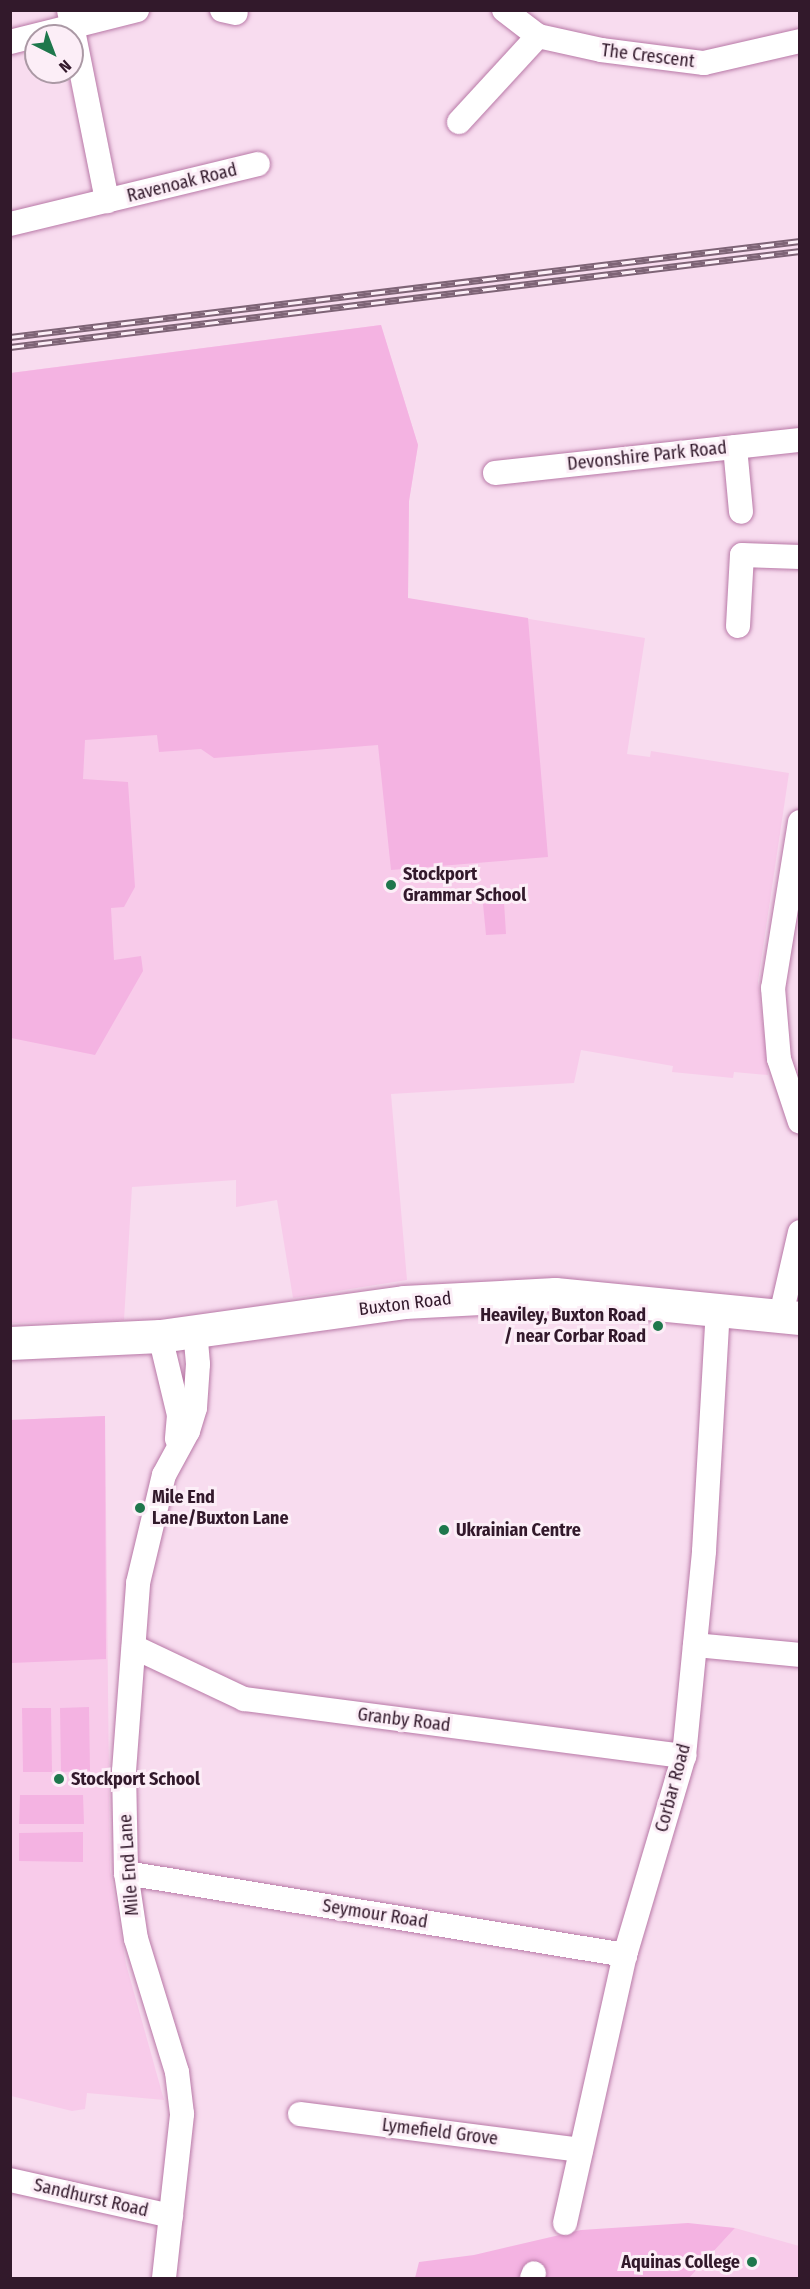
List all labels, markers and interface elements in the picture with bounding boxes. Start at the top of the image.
north arrow [24,24,84,84]
street label: The Crescent [600,40,696,72]
text: N [55,56,75,77]
street label: Ravenoak Road [125,159,239,207]
street label: Devonshire Park Road [566,437,728,475]
place label: Stockport Grammar School [403,864,526,906]
marker: Stockport Grammar School [384,878,398,892]
street label: Buxton Road [357,1288,453,1320]
place label: Heaviley, Buxton Road / near Corbar Road [480,1305,646,1348]
marker: Heaviley, Buxton Road / near Corbar Road [651,1319,665,1333]
place label: Mile End Lane/Buxton Lane [152,1487,289,1530]
marker: Mile End Lane/Buxton Lane [133,1501,147,1515]
place label: Ukrainian Centre [456,1519,581,1541]
marker: Ukrainian Centre [437,1523,451,1537]
street label: Granby Road [356,1704,452,1736]
street label: Corbar Road [651,1741,695,1835]
place label: Stockport School [71,1768,200,1790]
marker: Stockport School [52,1772,66,1786]
street label: Mile End Lane [115,1813,143,1917]
street label: Seymour Road [321,1895,429,1933]
street label: Lymefield Grove [381,2114,499,2150]
street label: Sandhurst Road [32,2174,150,2222]
place label: Aquinas College [621,2251,740,2273]
marker: Aquinas College [745,2255,759,2269]

